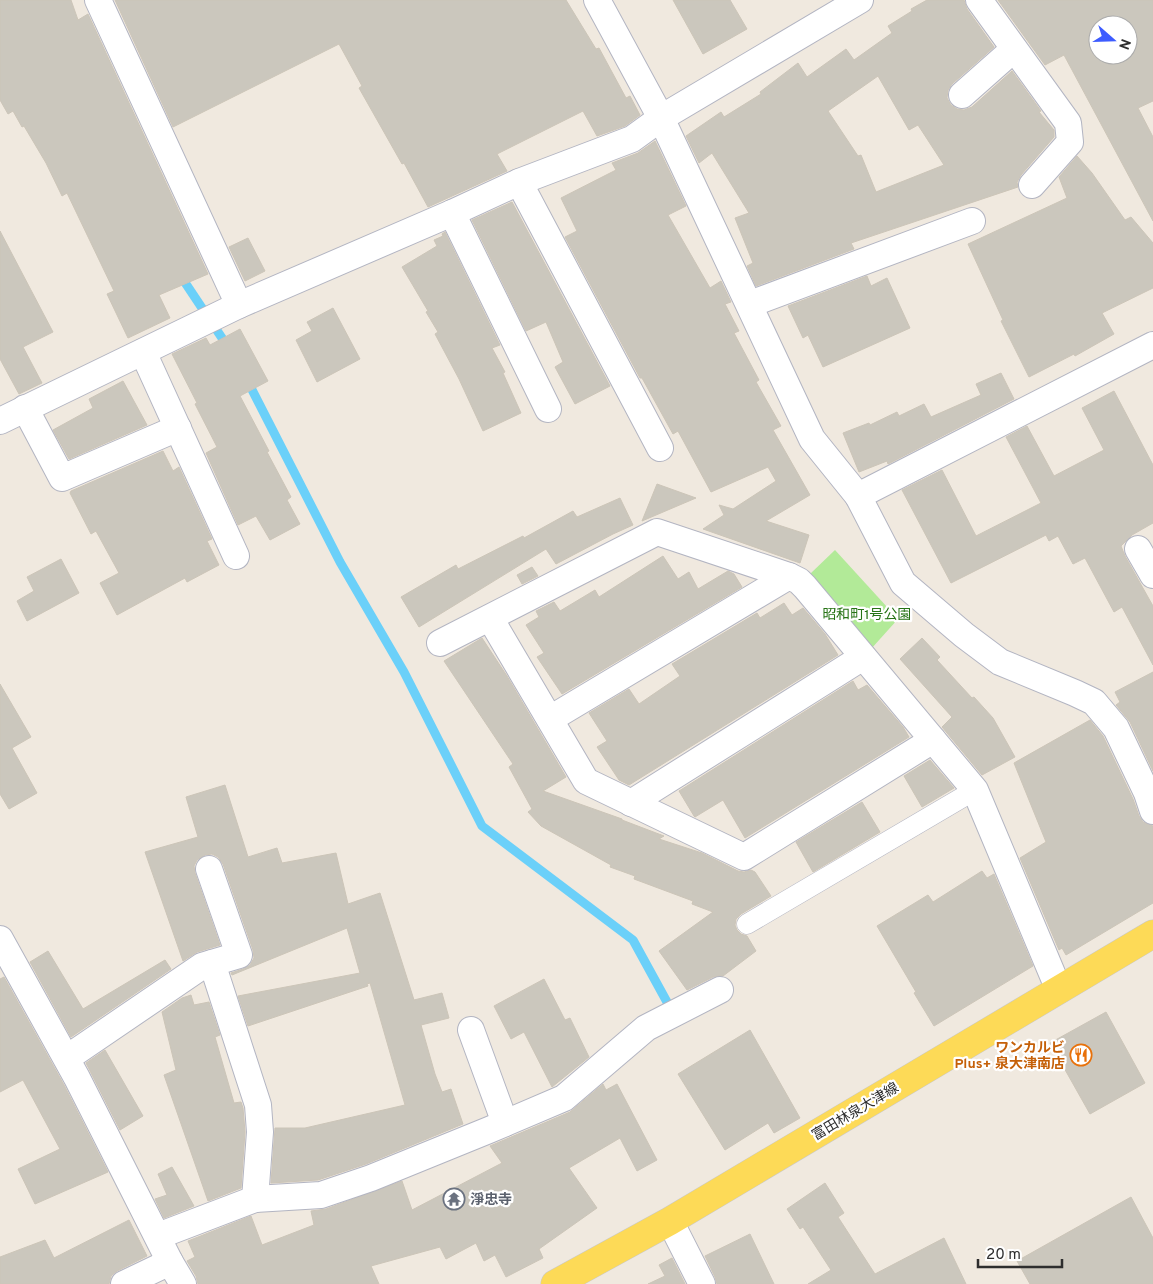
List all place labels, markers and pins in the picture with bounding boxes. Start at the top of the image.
place label: ワンカルビ Plus+ 泉大津南店 [954,1040,1065,1073]
restaurant icon: ワンカルビ Plus+ 泉大津南店 [1069,1043,1093,1067]
temple icon: 淨忠寺 [442,1187,466,1211]
place label: 淨忠寺 [470,1192,512,1209]

